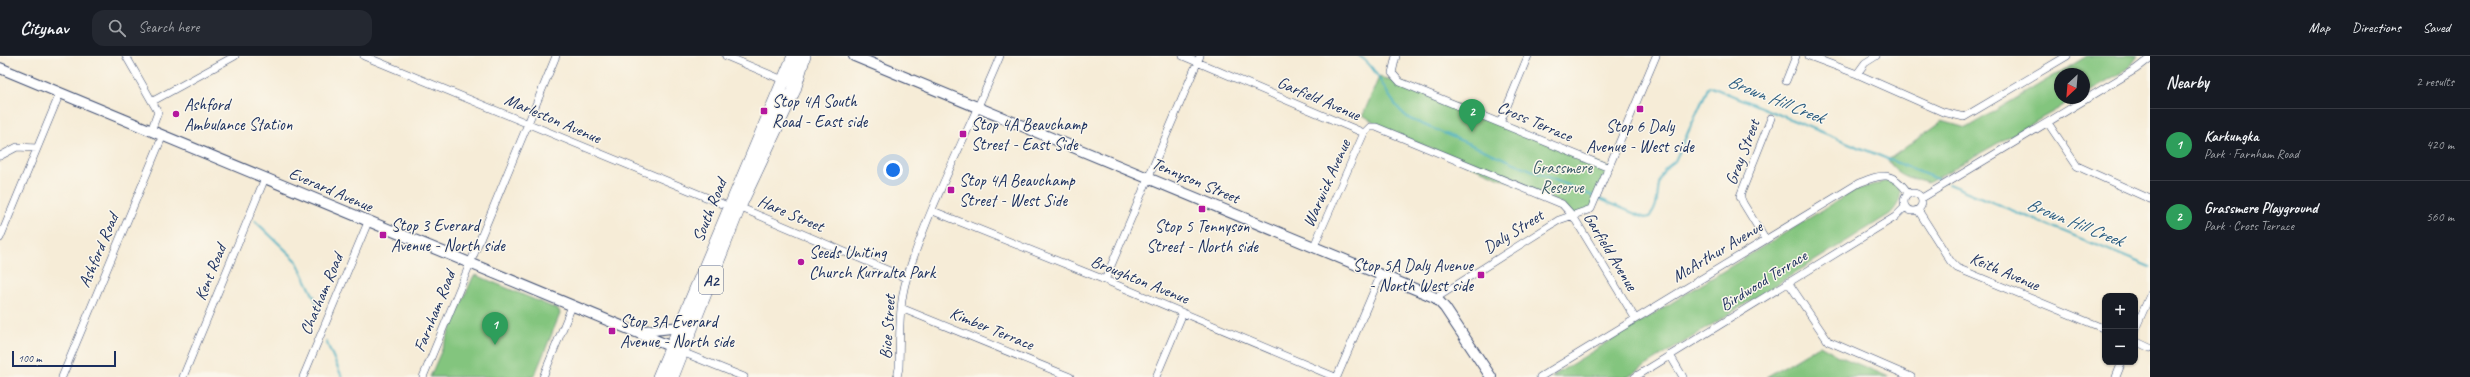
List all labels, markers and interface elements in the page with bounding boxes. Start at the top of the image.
search box [92,10,372,46]
text: Citynav [20,16,68,40]
icon: search [106,17,128,39]
text: Search here [138,18,199,37]
text: Map [2309,19,2330,36]
text: Directions [2352,19,2401,36]
text: Saved [2423,19,2450,36]
north arrow [2054,68,2090,104]
water label: Brown Hill Creek [1725,70,1830,129]
street label: Garfield Avenue [1274,72,1365,126]
text: Nearby [2166,72,2209,93]
text: 2 results [2416,74,2454,90]
street label: Marleston Avenue [502,89,605,149]
place label: Stop 4A South Road - East side [772,91,869,132]
place label: Ashford Ambulance Station [184,94,293,135]
street label: Cross Terrace [1494,96,1577,147]
pin: 2 [1459,99,1485,132]
marker: Stop 6 Daly Avenue - West side [1635,104,1645,114]
marker: Stop 4A South Road - East side [759,106,769,116]
marker: Ashford Ambulance Station [171,109,181,119]
place label: Stop 4A Beauchamp Street - East Side [971,114,1088,155]
street label: Gray Street [1720,114,1765,188]
place label: Stop 6 Daly Avenue - West side [1586,116,1695,157]
text: Karkungka [2204,127,2259,146]
marker: Stop 4A Beauchamp Street - East Side [958,129,968,139]
street label: Warwick Avenue [1298,135,1356,230]
text: 1 [2176,137,2182,153]
text: 420 m [2426,137,2454,153]
text: Park · Farnham Road [2204,146,2299,162]
street label: Tennyson Street [1149,153,1245,209]
park label: Grassmere Reserve [1532,157,1593,198]
your location [883,160,903,180]
street label: Everard Avenue [286,162,377,217]
place label: Stop 4A Beauchamp Street - West Side [959,170,1076,211]
street label: South Road [687,173,733,245]
marker: Stop 4A Beauchamp Street - West Side [946,185,956,195]
street label: Hare Street [755,190,829,238]
water label: Brown Hill Creek [2024,193,2129,252]
text: Grassmere Playground [2204,199,2317,218]
marker: Stop 5 Tennyson Street - North side [1197,204,1207,214]
street label: Daly Street [1479,204,1549,258]
street label: Ashford Road [73,208,124,290]
street label: Garfield Avenue [1579,208,1643,296]
text: 2 [2176,209,2182,225]
text: 560 m [2426,209,2454,225]
place label: Stop 3 Everard Avenue - North side [391,215,506,256]
street label: McArthur Avenue [1668,215,1768,287]
place label: Stop 5 Tennyson Street - North side [1146,216,1259,257]
text: Park · Cross Terrace [2204,218,2294,234]
marker: Stop 3 Everard Avenue - North side [378,230,388,240]
street label: Kent Road [190,239,232,303]
place label: Seeds Uniting Church Kurralta Park [809,242,937,283]
street label: Birdwood Terrace [1716,245,1812,316]
street label: Chatham Road [295,247,349,338]
street label: Keith Avenue [1967,248,2044,296]
street label: Broughton Avenue [1088,250,1193,309]
place label: Stop 5A Daly Avenue - North West side [1353,255,1474,296]
marker: Seeds Uniting Church Kurralta Park [796,257,806,267]
street label: Farnham Road [409,264,461,355]
road number: A2 [699,266,723,294]
marker: Stop 5A Daly Avenue - North West side [1476,270,1486,280]
street label: Bice Street [875,292,900,360]
map controls [2102,293,2138,365]
button: + [2102,293,2138,329]
street label: Kimber Terrace [947,302,1038,355]
place label: Stop 3A Everard Avenue - North side [620,311,735,352]
pin: 1 [482,312,508,345]
marker: Stop 3A Everard Avenue - North side [607,326,617,336]
button: − [2102,329,2138,365]
scale bar [12,349,116,368]
text: 100 m [18,351,42,365]

